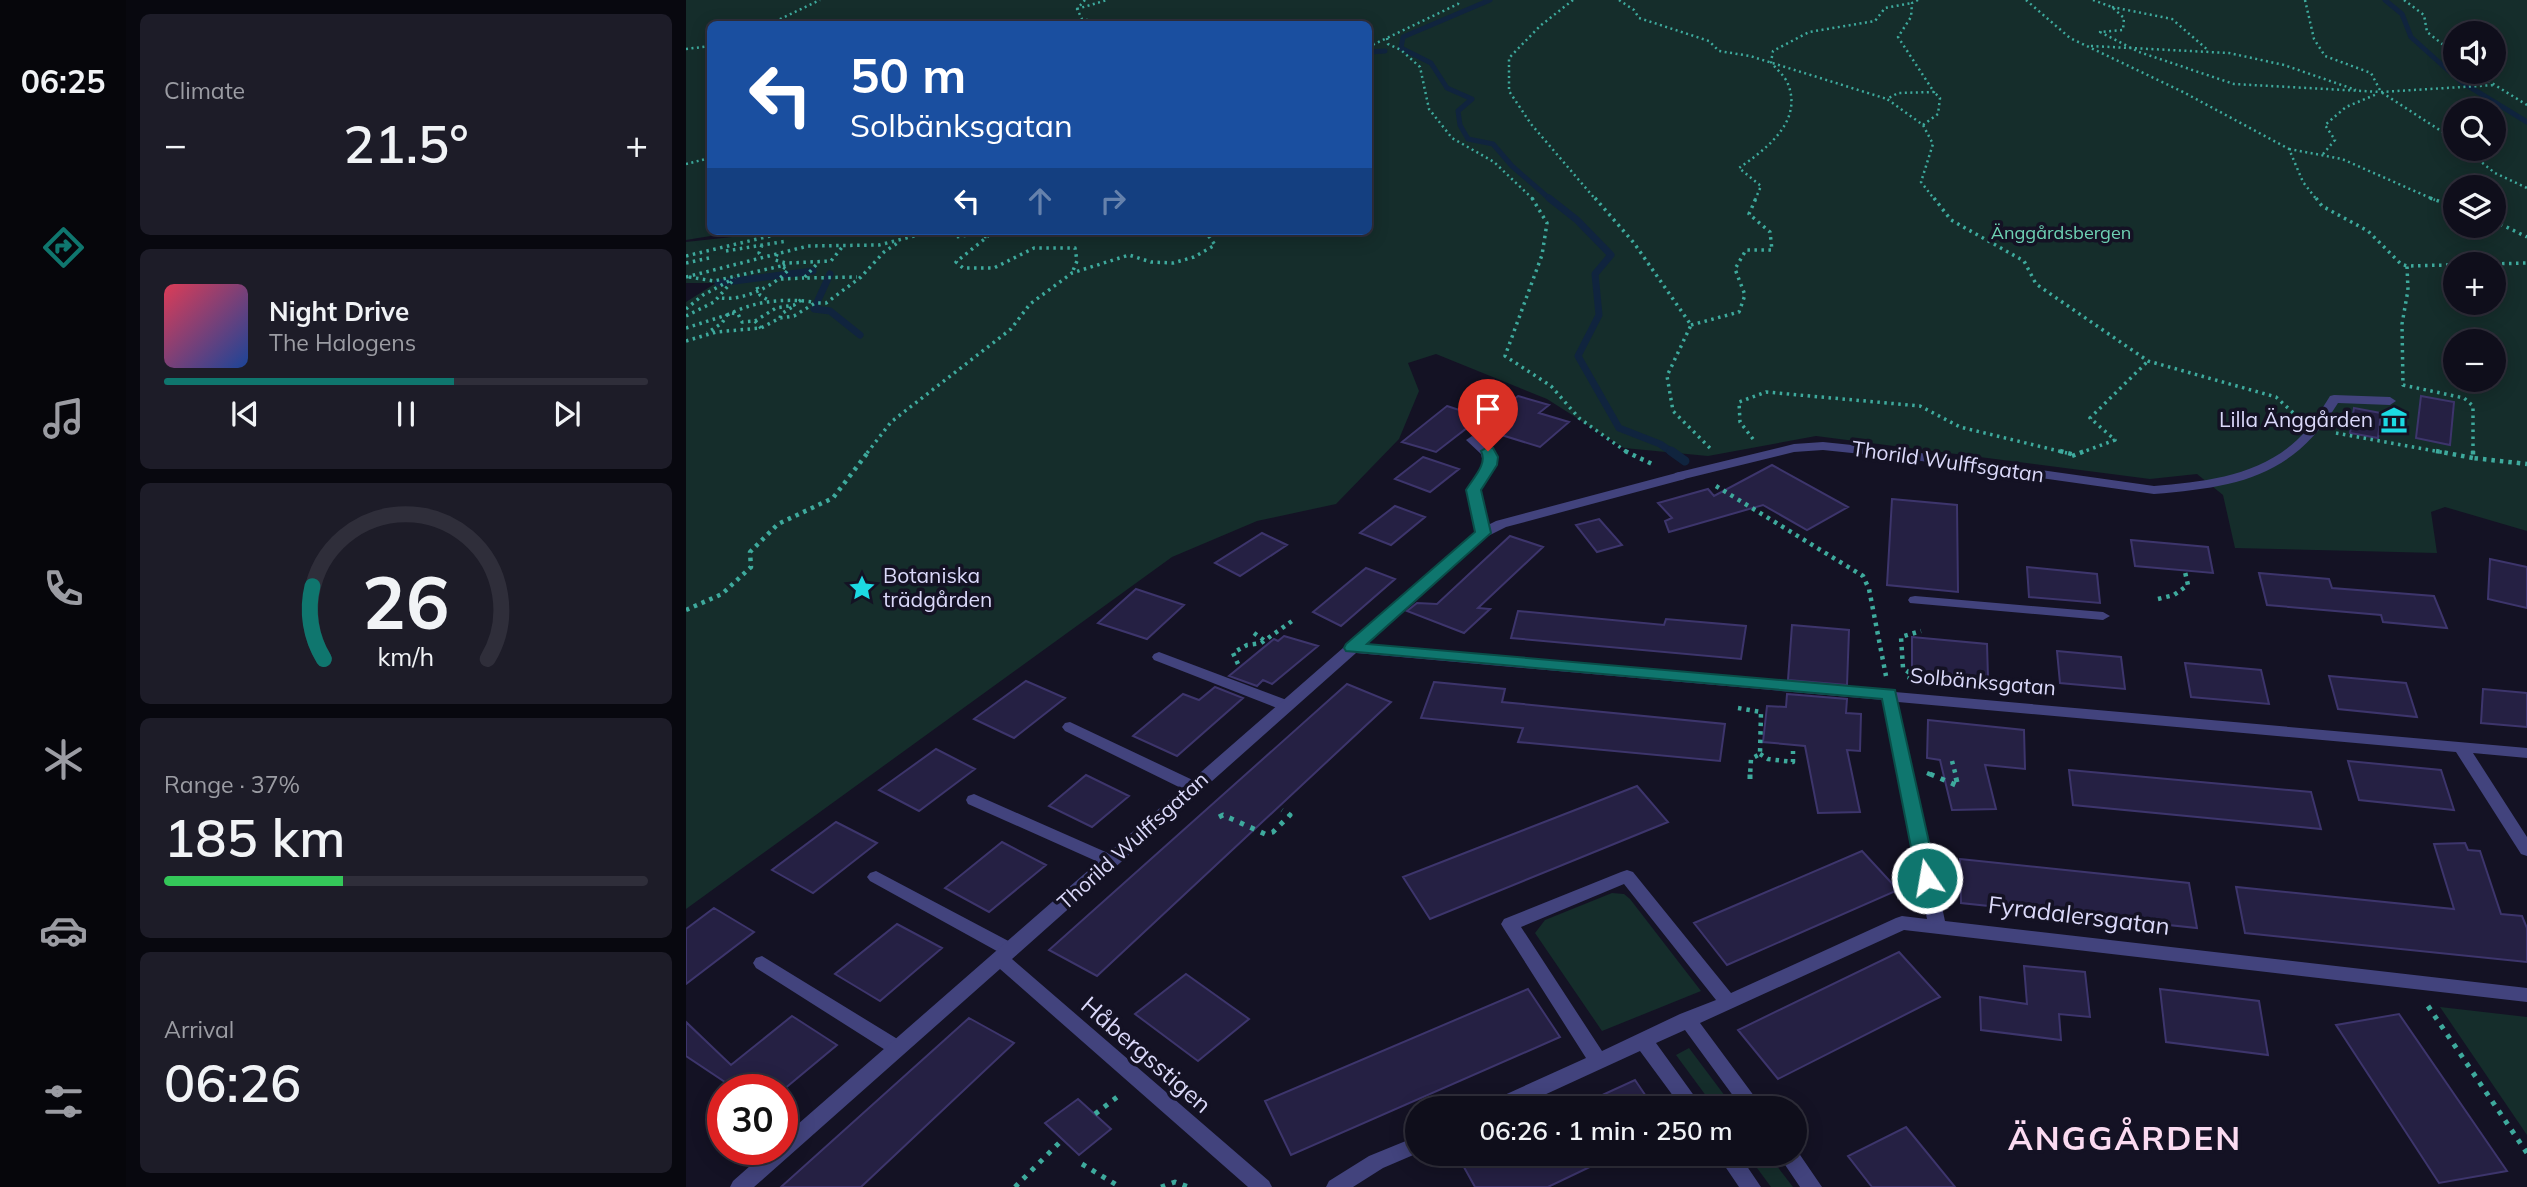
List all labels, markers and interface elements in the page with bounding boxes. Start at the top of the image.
map controls [2443,21,2506,392]
button: sound [2443,21,2506,84]
text: 50 m [850,44,966,105]
icon: left [735,49,826,140]
text: 06:25 [21,61,105,101]
text: Climate [164,76,245,105]
button: search [2443,98,2506,161]
text: Solbänksgatan [850,105,1073,145]
text: 21.5° [343,111,469,176]
text: − [164,120,187,168]
text: + [625,120,648,168]
button: layers [2443,175,2506,238]
icon: left [948,182,986,220]
icon: ahead [1021,182,1059,220]
icon: right [1094,182,1132,220]
park label: Änggårdsbergen [1991,221,2131,244]
icon: directions [39,223,88,272]
button: + [2443,252,2506,315]
text: Night Drive [269,295,409,328]
text: The Halogens [269,328,416,357]
button: − [2443,329,2506,392]
pin [1458,379,1518,451]
icon: arrive [1469,390,1507,428]
icon: music [39,394,88,443]
icon: previous [226,395,264,433]
icon: pause [387,395,425,433]
icon: next [548,395,586,433]
museum icon: Lilla Änggården [2379,405,2409,435]
place label: Lilla Änggården [2219,406,2373,432]
street label: Thorild Wulffsgatan [1850,435,2046,487]
text: 26 [362,557,450,648]
place label: Botaniska trädgården [883,562,992,612]
icon: phone [39,564,88,613]
place icon: Botaniska trädgården [847,573,877,603]
text: km/h [378,641,434,672]
street label: Solbänksgatan [1909,662,2057,700]
icon: climate [39,735,88,784]
street label: Thorild Wulffsgatan [1052,766,1213,915]
text: Range · 37% [164,770,300,799]
text: 185 km [164,805,345,870]
position arrow [1890,841,1964,915]
street label: Fyradalersgatan [1987,889,2172,941]
icon: car [39,906,88,955]
street label: Håbergsstigen [1075,990,1218,1119]
text: Arrival [164,1015,234,1044]
text: 06:26 [164,1050,301,1115]
speed limit sign: 30 [707,1074,798,1165]
icon: filters [39,1077,88,1126]
text: 06:26 · 1 min · 250 m [1479,1114,1733,1147]
district label: ÄNGGÅRDEN [2008,1117,2242,1158]

